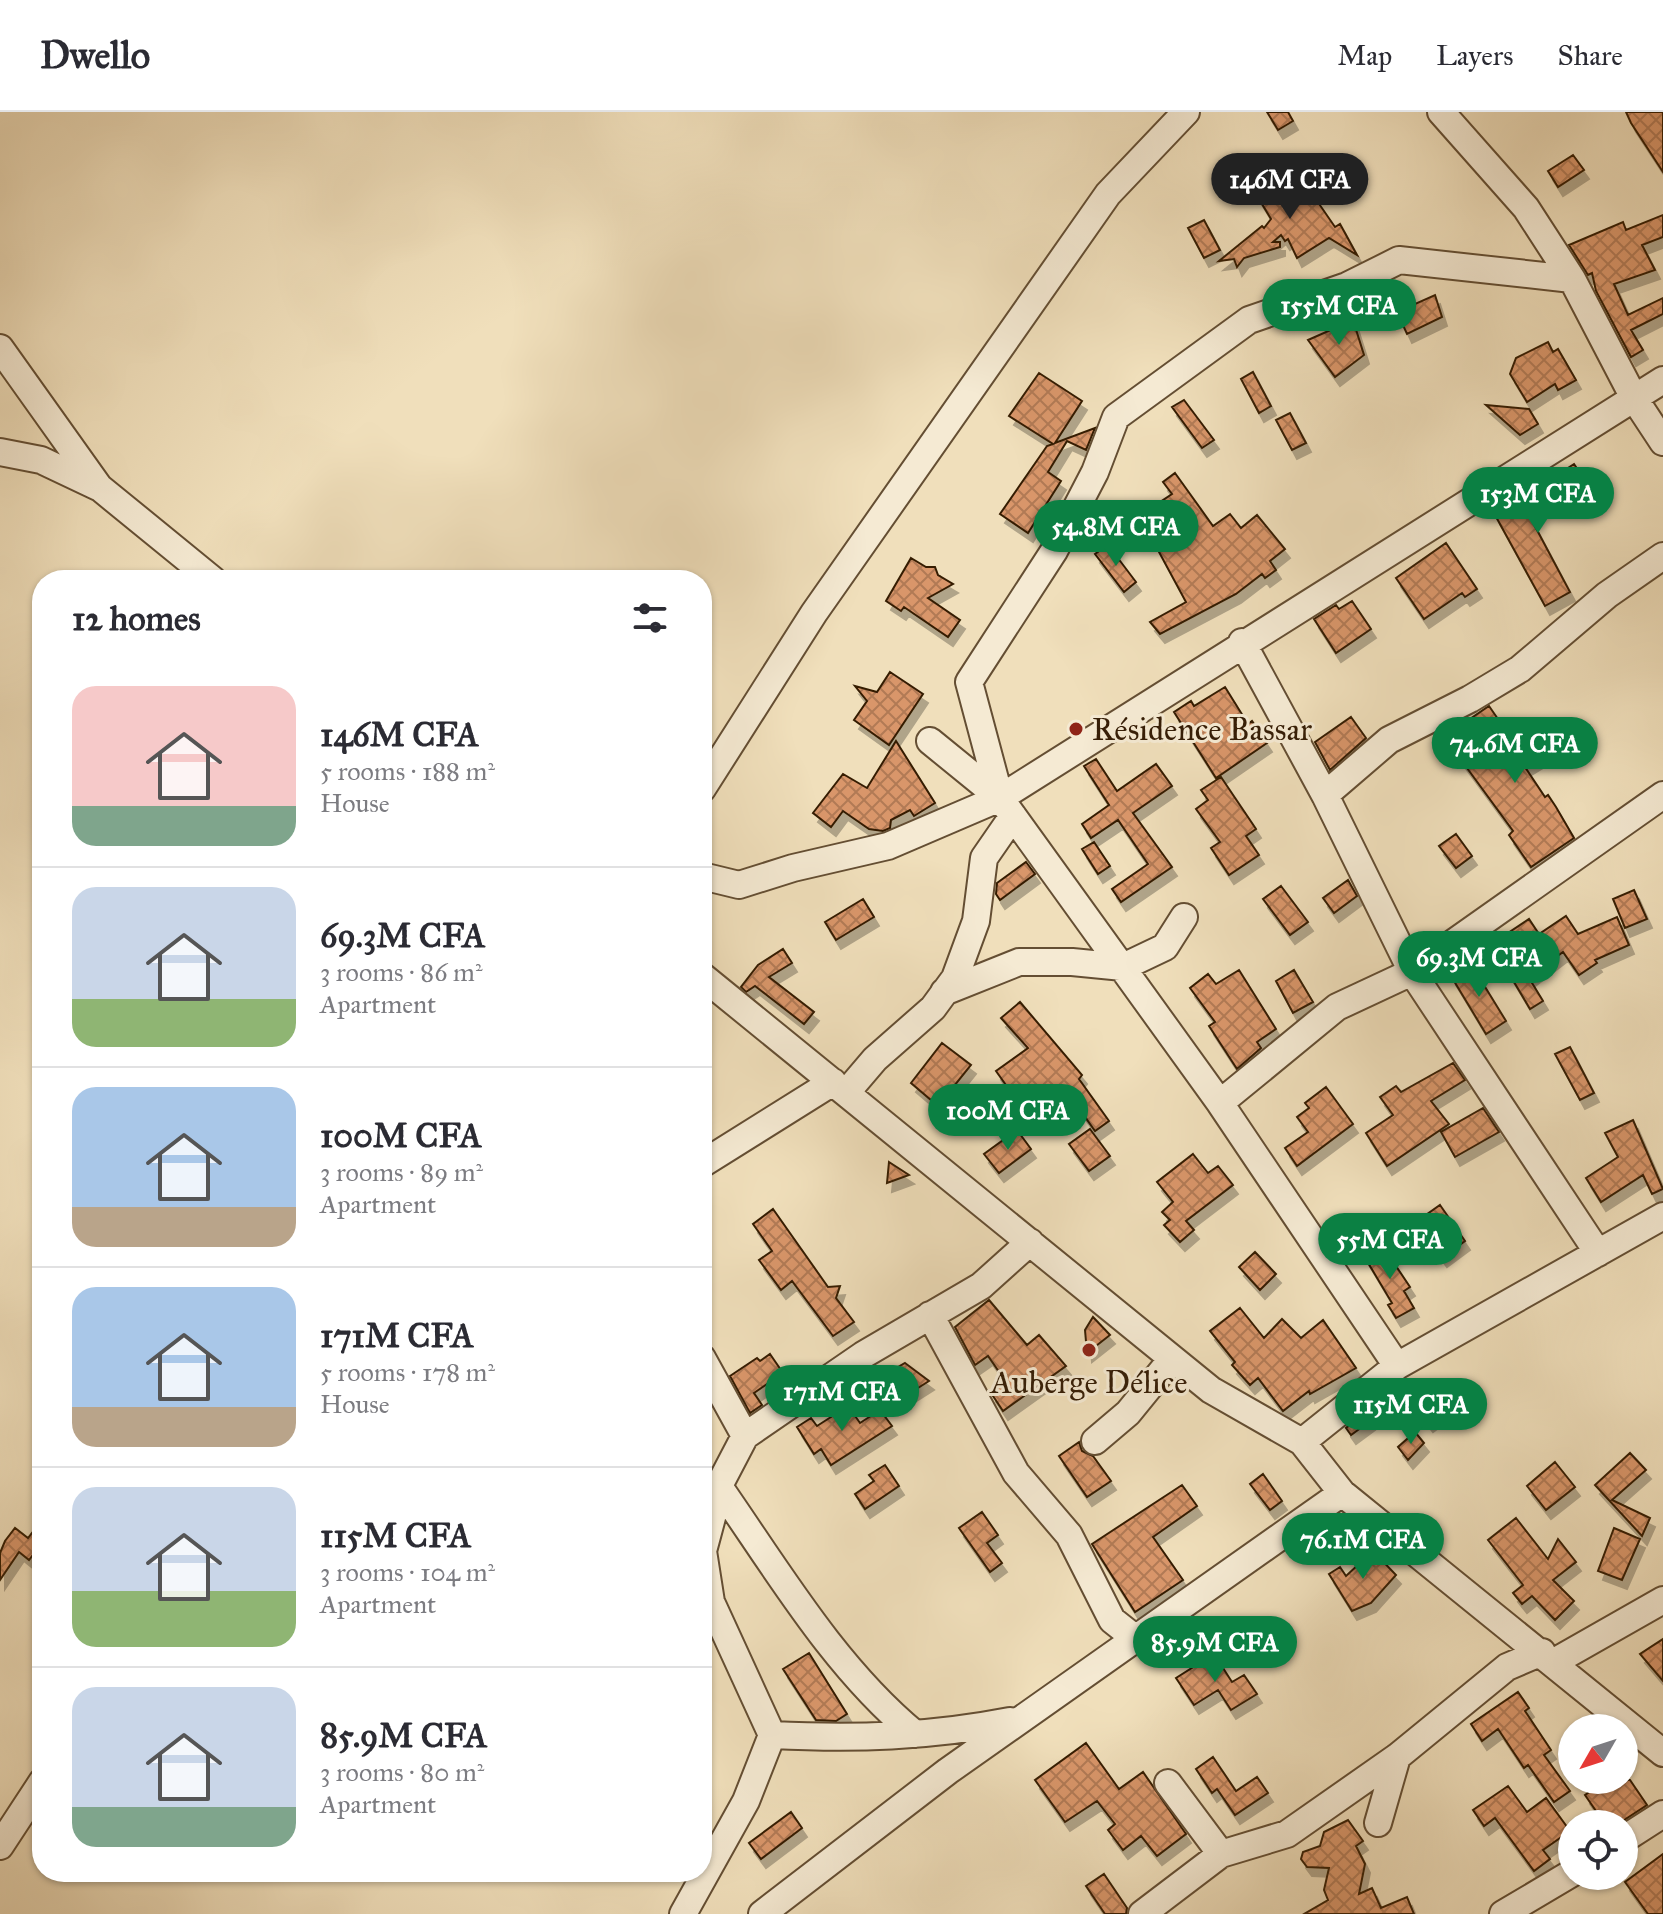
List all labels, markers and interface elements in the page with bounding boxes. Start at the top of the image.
text: Dwello [40,32,150,78]
text: Map [1337,38,1392,73]
text: Layers [1436,38,1514,73]
text: Share [1558,38,1623,73]
pin: 146M CFA [1207,153,1373,221]
text: 146M CFA [1229,163,1351,195]
pin: 155M CFA [1256,279,1422,347]
text: 155M CFA [1280,289,1398,321]
pin: 153M CFA [1455,467,1621,535]
text: 153M CFA [1480,477,1596,509]
pin: 54.8M CFA [1024,500,1208,568]
text: 54.8M CFA [1051,510,1181,542]
icon: filters [628,596,672,640]
text: 12 homes [72,598,201,639]
place label: Résidence Bassar [1092,710,1312,749]
text: 146M CFA [320,714,479,755]
pin: 74.6M CFA [1423,717,1607,785]
icon: home [136,718,232,814]
marker: Résidence Bassar [1067,720,1085,738]
text: 74.6M CFA [1450,727,1580,759]
text: 5 rooms · 188 m² [320,755,495,787]
text: House [320,787,390,819]
text: 69.3M CFA [320,915,485,956]
icon: home [136,919,232,1015]
pin: 69.3M CFA [1387,931,1571,999]
text: 69.3M CFA [1416,941,1542,973]
text: 3 rooms · 86 m² [320,956,483,988]
text: Apartment [320,988,436,1020]
pin: 100M CFA [925,1084,1091,1152]
text: 100M CFA [946,1094,1070,1126]
text: 100M CFA [320,1115,482,1156]
icon: home [136,1119,232,1215]
text: 3 rooms · 89 m² [320,1156,483,1188]
text: Apartment [320,1188,436,1220]
pin: 55M CFA [1316,1213,1464,1281]
text: 55M CFA [1336,1223,1444,1255]
text: 171M CFA [320,1315,474,1356]
icon: home [136,1319,232,1415]
marker: Auberge Délice [1080,1341,1098,1359]
text: 5 rooms · 178 m² [320,1356,495,1388]
place label: Auberge Délice [989,1363,1187,1402]
pin: 171M CFA [759,1365,925,1433]
text: 171M CFA [783,1375,901,1407]
pin: 115M CFA [1328,1378,1494,1446]
text: House [320,1388,390,1420]
text: 115M CFA [1353,1388,1469,1420]
pin: 76.1M CFA [1271,1513,1455,1581]
text: 115M CFA [320,1515,471,1556]
icon: home [136,1519,232,1615]
text: 76.1M CFA [1300,1523,1426,1555]
text: 3 rooms · 104 m² [320,1556,495,1588]
text: Apartment [320,1588,436,1620]
pin: 85.9M CFA [1123,1616,1307,1684]
text: 85.9M CFA [1151,1626,1279,1658]
north arrow [1558,1714,1638,1794]
map controls [1558,1714,1638,1890]
text: 85.9M CFA [320,1715,487,1756]
icon: home [136,1719,232,1815]
text: 3 rooms · 80 m² [320,1756,484,1788]
text: Apartment [320,1788,436,1820]
button: locate [1558,1810,1638,1890]

